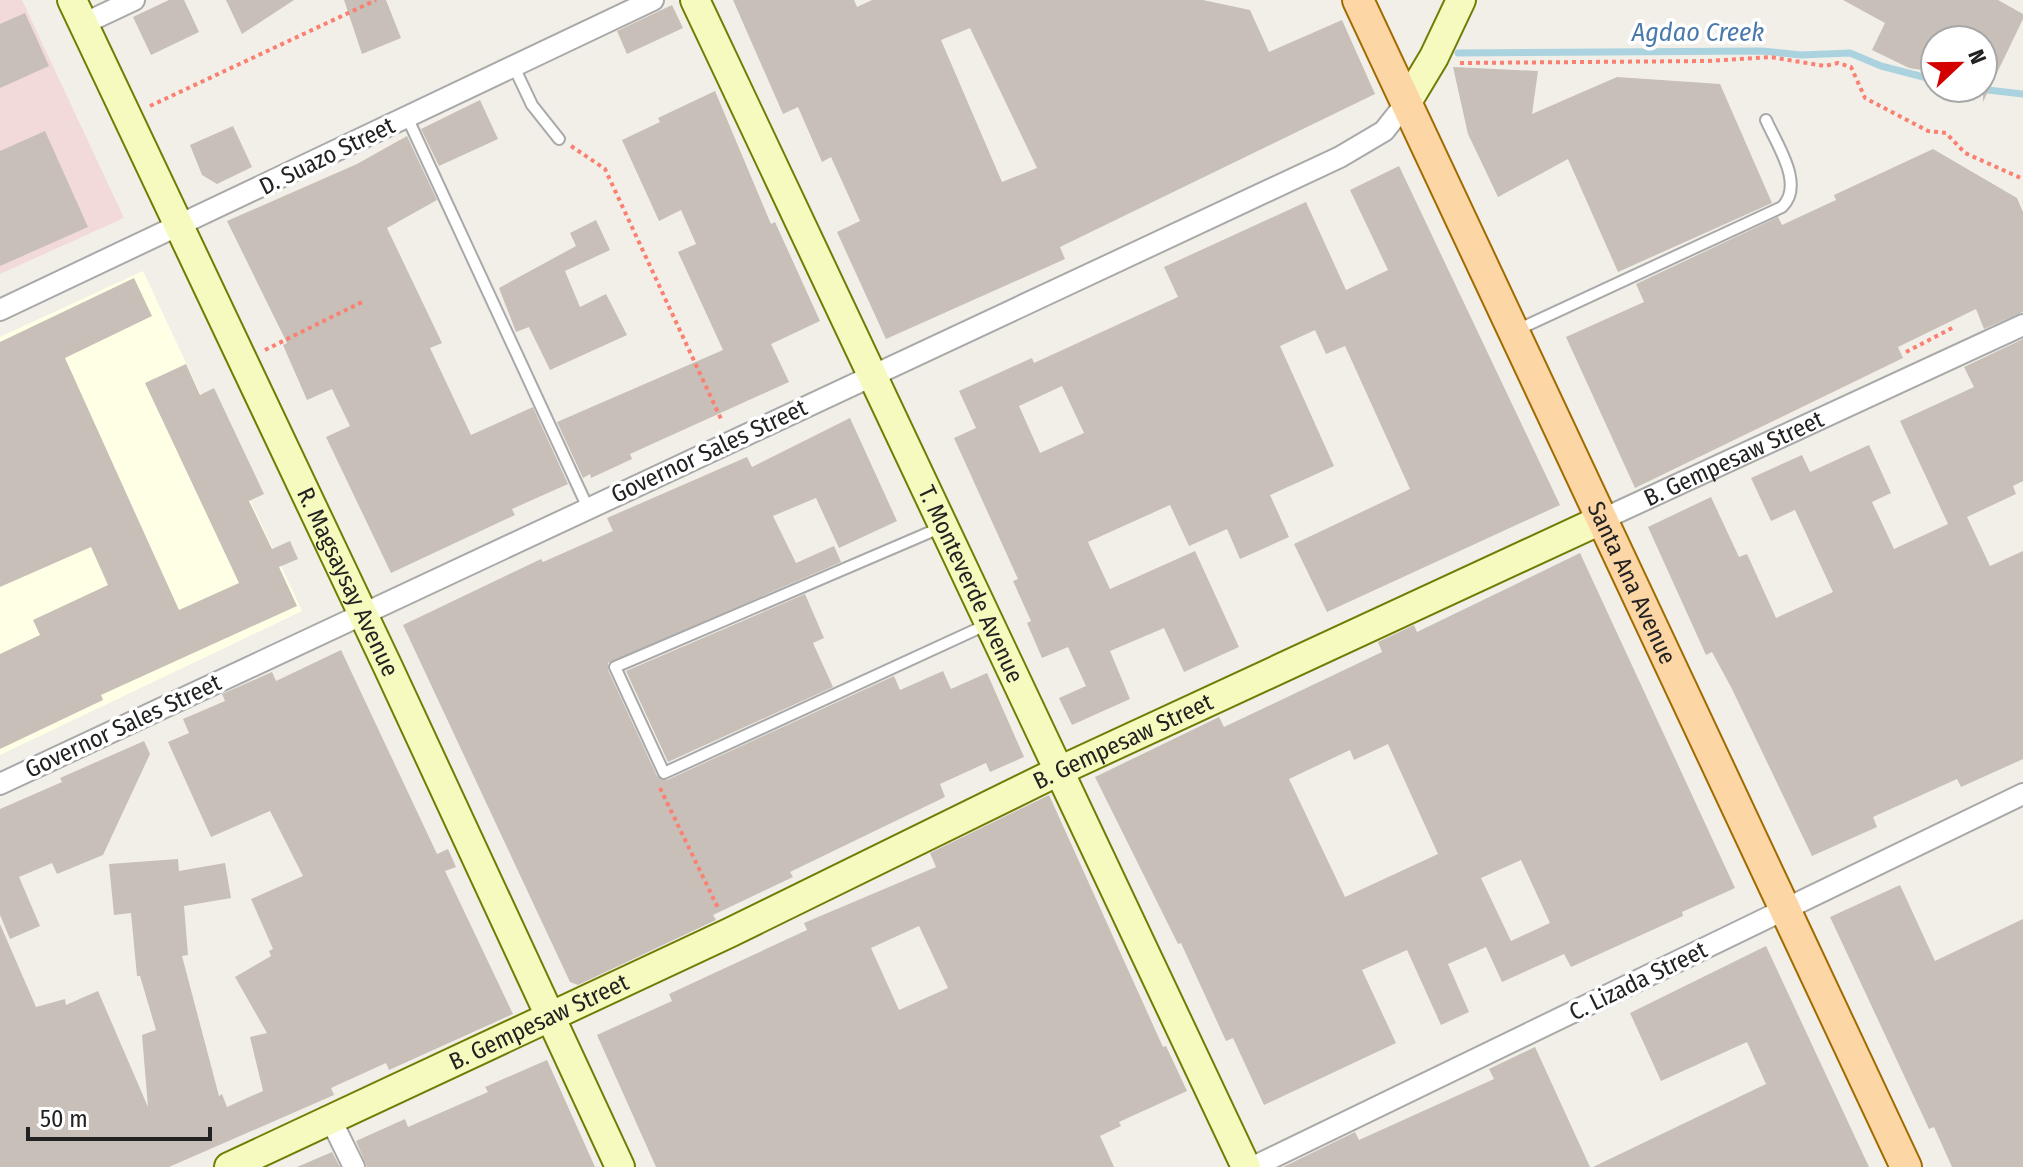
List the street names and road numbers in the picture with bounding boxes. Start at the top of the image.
street label: D. Suazo Street [255,111,399,201]
street label: Governor Sales Street [607,393,811,509]
street label: B. Gempesaw Street [1639,405,1828,512]
street label: T. Monteverde Avenue [912,481,1029,687]
street label: R. Magsaysay Avenue [291,483,404,681]
street label: Santa Ana Avenue [1582,497,1682,669]
street label: Governor Sales Street [21,668,225,784]
street label: B. Gempesaw Street [1029,688,1217,795]
street label: C. Lizada Street [1565,936,1712,1026]
street label: B. Gempesaw Street [445,968,633,1076]

